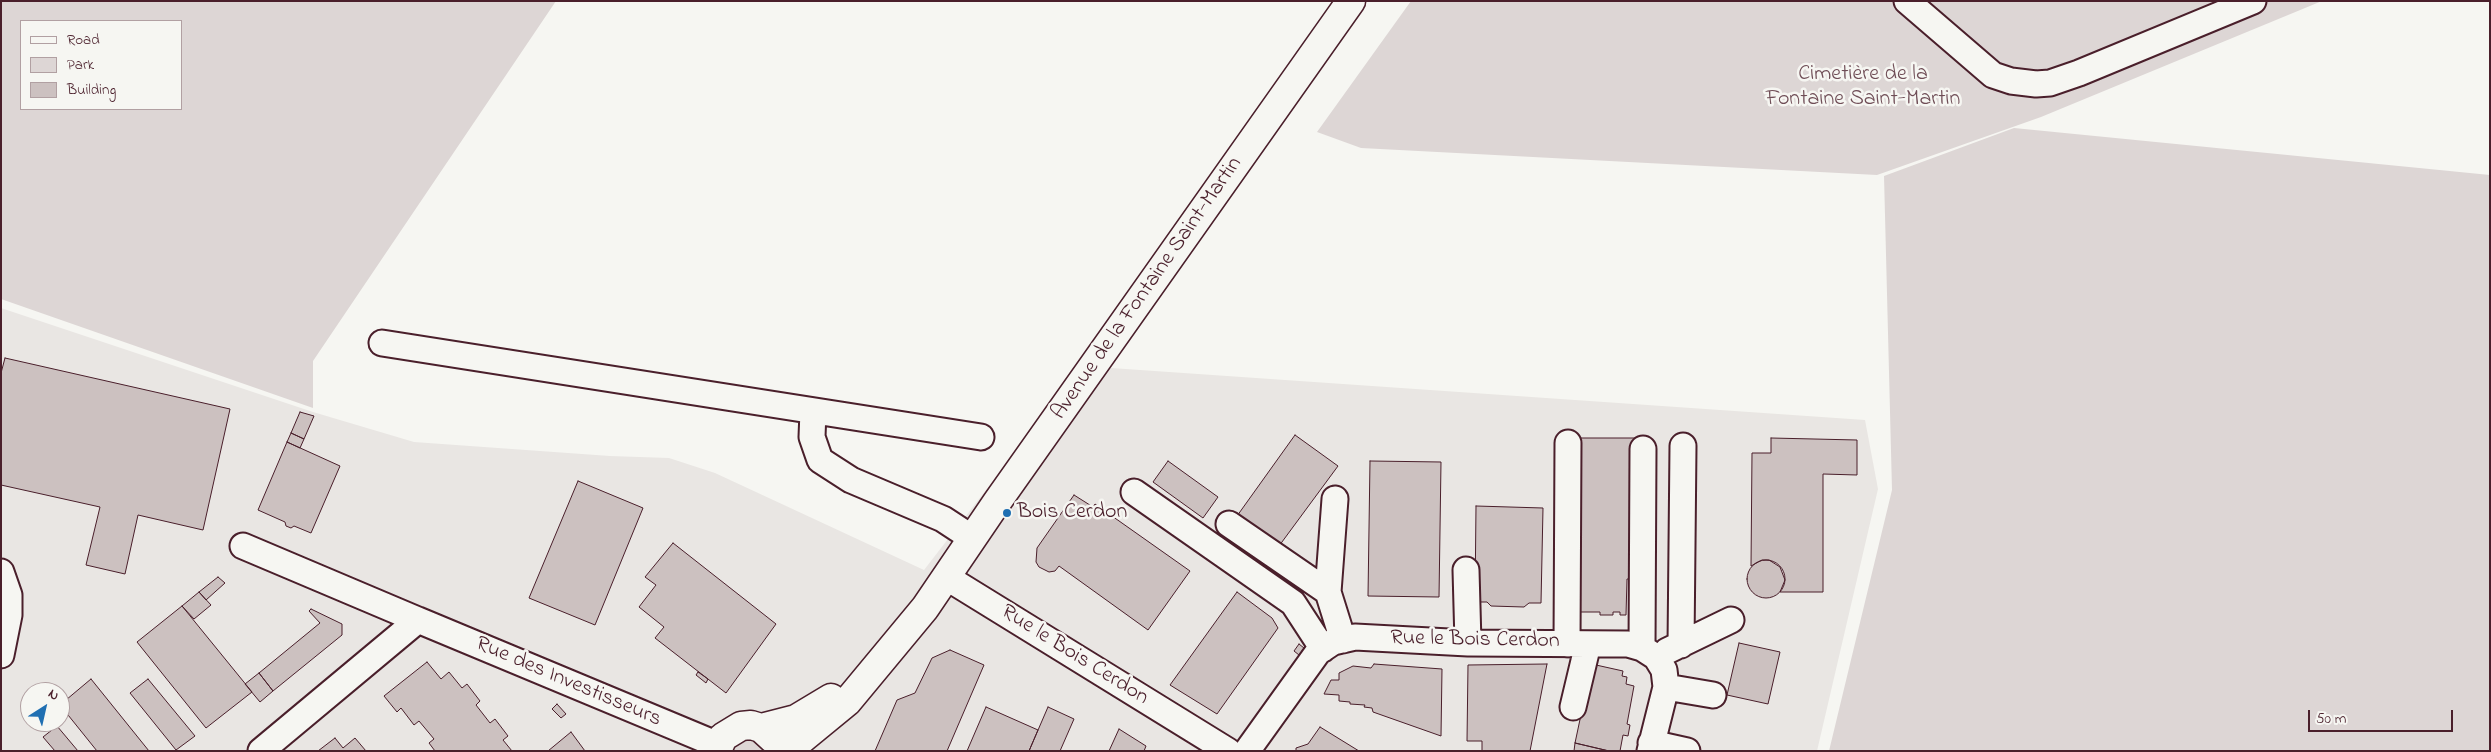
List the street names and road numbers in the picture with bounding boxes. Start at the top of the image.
street label: Avenue de la Fontaine Saint-Martin [1047,153,1249,425]
street label: Rue le Bois Cerdon [995,600,1153,712]
street label: Rue le Bois Cerdon [1390,626,1560,656]
street label: Rue des Investisseurs [471,632,665,734]

